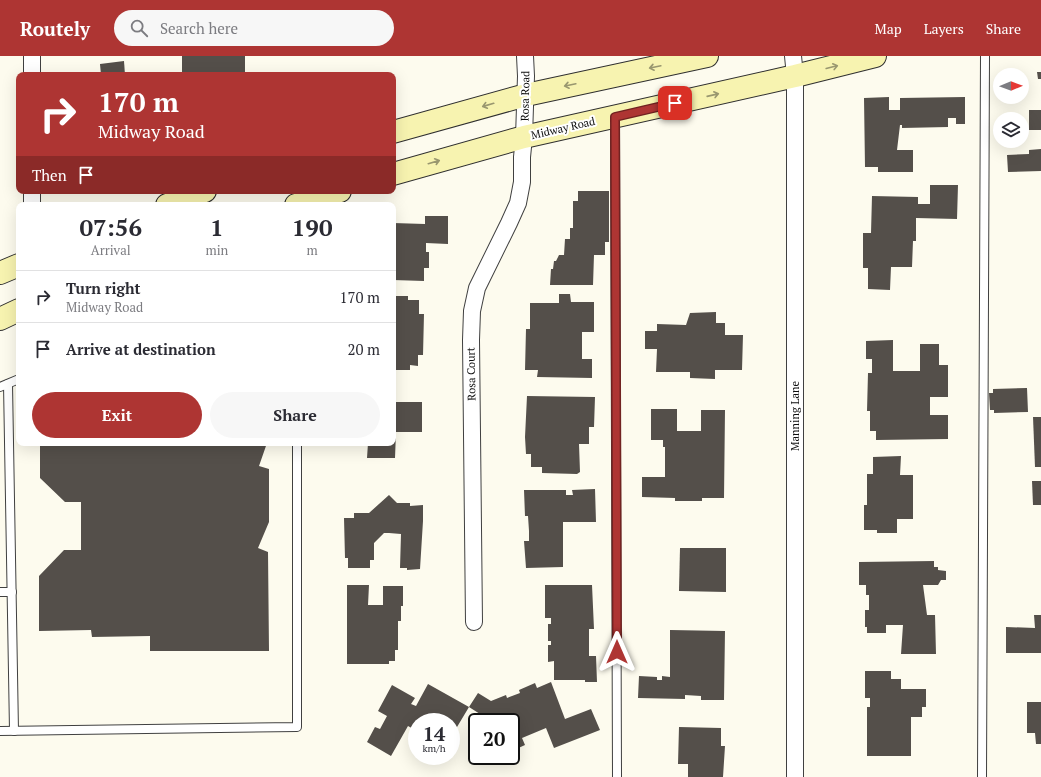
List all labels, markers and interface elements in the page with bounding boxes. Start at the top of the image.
search box [114,10,394,46]
text: Routely [20,16,90,41]
icon: search [128,17,150,39]
text: Search here [160,18,238,38]
text: Map [875,19,902,38]
text: Layers [924,19,964,38]
text: Share [986,19,1021,38]
one-way arrow [826,62,839,70]
one-way arrow [649,64,662,72]
north arrow [993,68,1029,104]
map controls [993,68,1029,148]
street label: Rosa Road [518,71,532,121]
one-way arrow [563,82,576,90]
text: 170 m [98,83,179,120]
pin [658,86,692,120]
icon: right [32,88,84,140]
one-way arrow [706,90,719,98]
icon: arrive [664,92,686,114]
one-way arrow [482,102,495,109]
button: layers [993,112,1029,148]
street label: Midway Road [530,114,596,142]
text: Midway Road [98,119,205,143]
one-way arrow [427,158,440,165]
icon: arrive [75,164,97,186]
text: Then [32,165,67,185]
text: 07:56 [79,211,142,243]
text: 1 [210,211,224,243]
text: 190 [292,211,332,243]
text: Arrival [91,241,131,259]
text: min [205,241,228,259]
text: m [307,241,318,259]
text: Turn right [66,278,141,298]
icon: right [32,286,54,308]
text: 170 m [339,287,380,307]
text: Midway Road [66,298,143,316]
icon: arrive [32,338,54,360]
text: Arrive at destination [66,339,216,359]
text: 20 m [347,339,380,359]
street label: Rosa Court [464,347,478,401]
street label: Manning Lane [788,380,802,451]
button: Exit [32,392,202,438]
button: Share [210,392,380,438]
position arrow [596,631,638,673]
speed limit sign: 20 [468,713,520,765]
text: 14 [423,720,445,747]
text: km/h [422,742,446,755]

